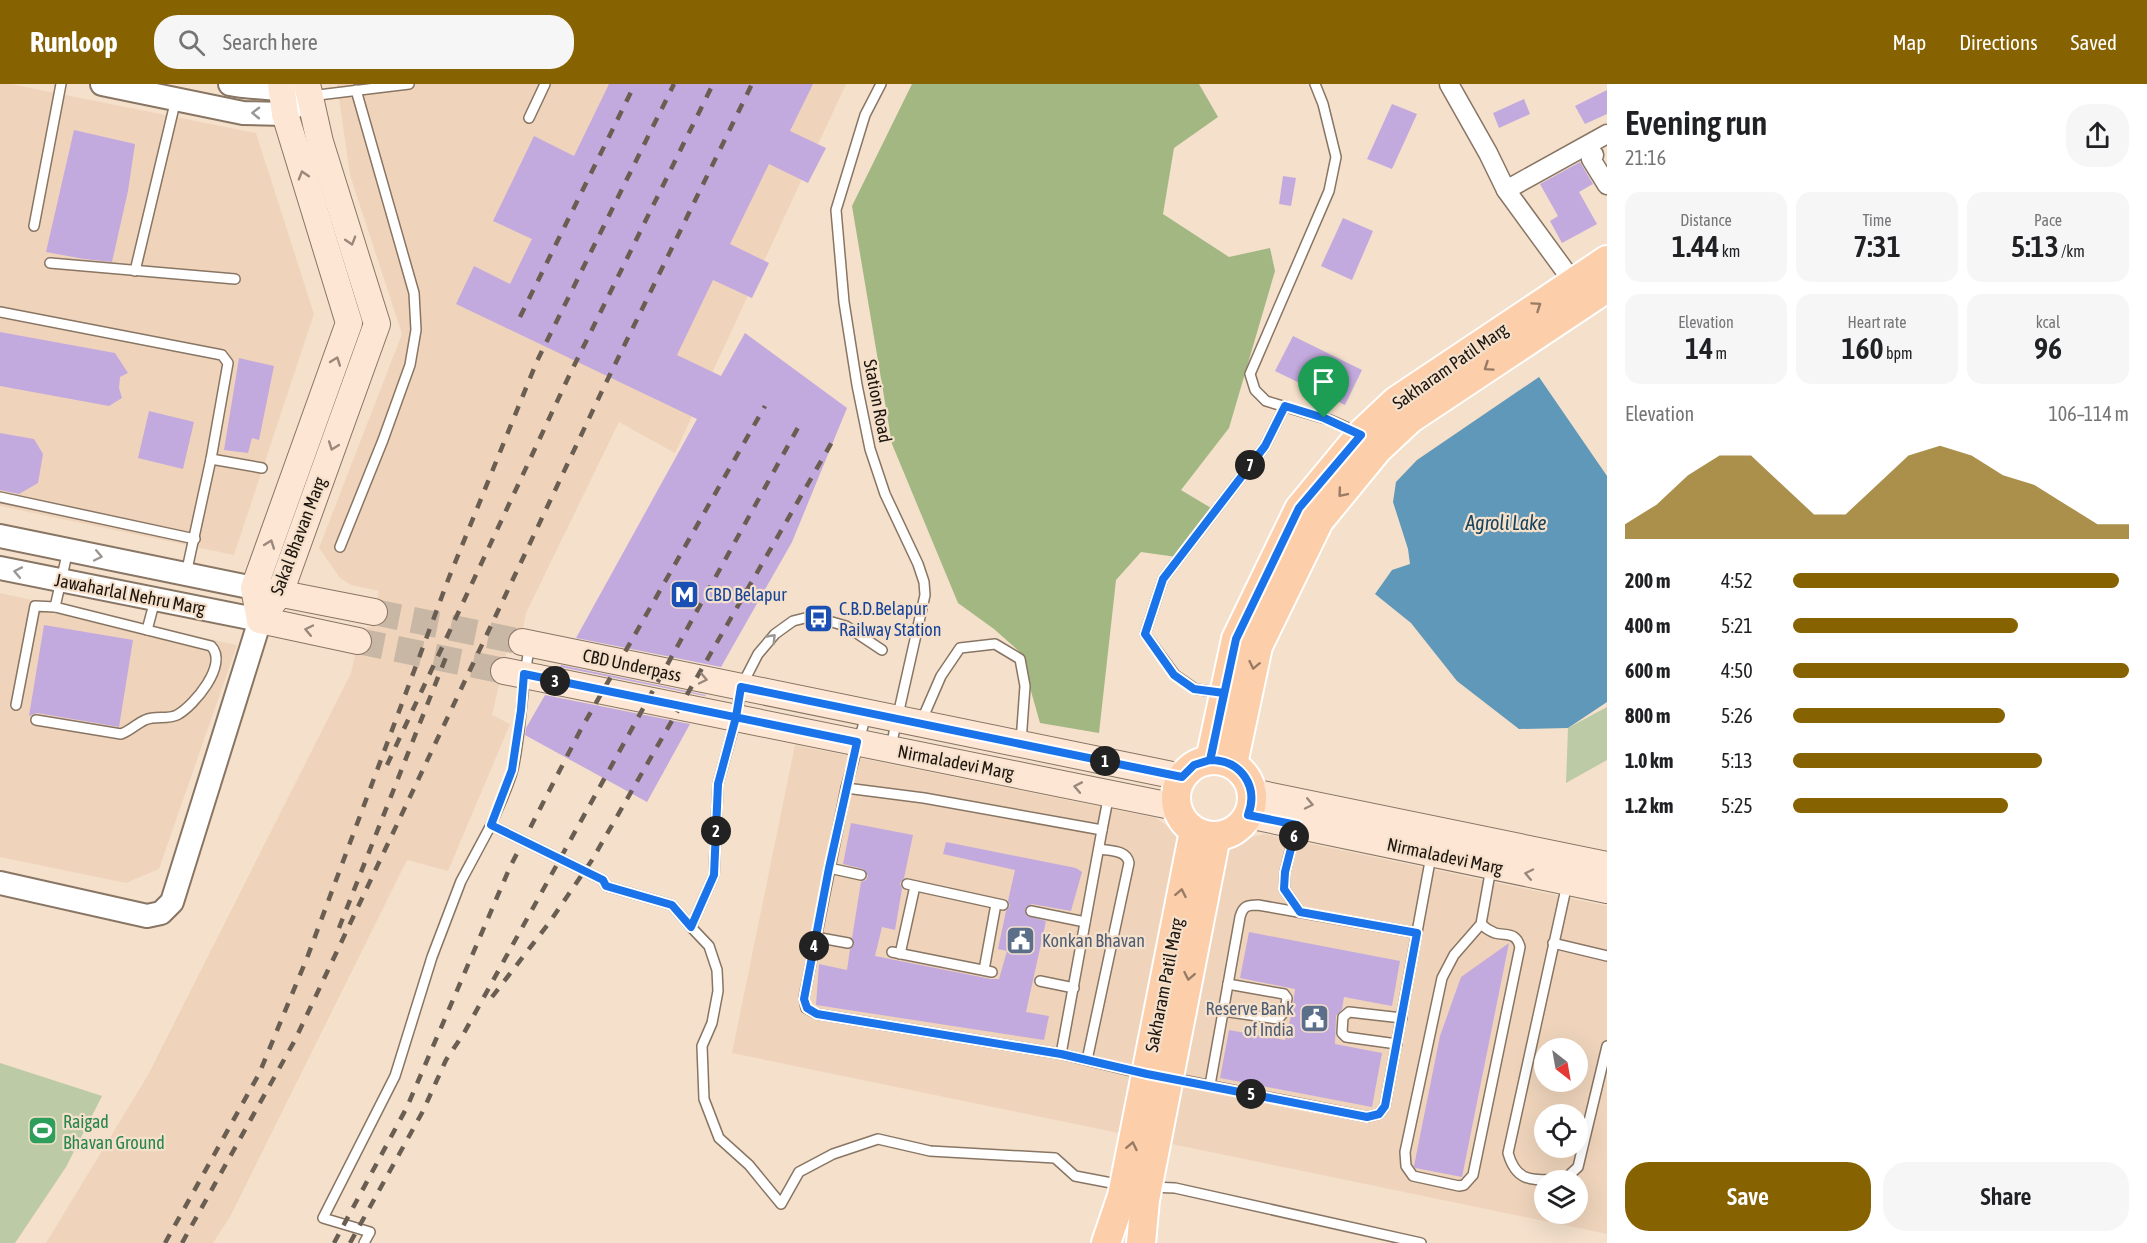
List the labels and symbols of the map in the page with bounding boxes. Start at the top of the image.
one-way arrow [252,107,261,120]
one-way arrow [298,170,310,181]
one-way arrow [344,235,356,246]
one-way arrow [1531,302,1542,313]
street label: Sakharam Patil Marg [1388,318,1512,414]
one-way arrow [328,356,341,366]
pin [1298,356,1349,418]
street label: Station Road [860,358,896,444]
one-way arrow [1484,360,1495,371]
one-way arrow [327,440,340,451]
pin: 7 [1235,450,1265,480]
street label: Sakal Bhavan Marg [266,474,330,598]
one-way arrow [1338,486,1349,497]
water label: Agroli Lake [1464,511,1547,534]
one-way arrow [262,539,275,550]
one-way arrow [93,549,103,562]
one-way arrow [13,566,23,579]
street label: Jawaharlal Nehru Marg [53,569,207,619]
metro station icon: CBD Belapur [668,578,700,610]
place label: CBD Belapur [705,584,787,605]
place label: C.B.D.Belapur Railway Station [839,598,942,640]
bus stop icon: C.B.D.Belapur Railway Station [802,602,834,634]
one-way arrow [304,624,314,637]
one-way arrow [765,635,776,646]
street label: CBD Underpass [581,644,683,686]
one-way arrow [1248,660,1261,670]
pin: 3 [540,666,570,696]
one-way arrow [698,672,708,685]
street label: Nirmaladevi Marg [896,740,1016,784]
pin: 1 [1090,746,1120,776]
one-way arrow [1073,781,1083,794]
one-way arrow [1304,797,1314,810]
pin: 2 [701,816,731,846]
pin: 6 [1279,821,1309,851]
street label: Nirmaladevi Marg [1385,833,1505,879]
one-way arrow [1524,868,1534,881]
one-way arrow [1174,888,1187,898]
street label: Sakharam Patil Marg [1141,916,1187,1054]
public building icon: Konkan Bhavan [1005,924,1037,956]
place label: Konkan Bhavan [1042,930,1145,951]
pin: 4 [799,931,829,961]
one-way arrow [1183,971,1196,981]
place label: Reserve Bank of India [1206,998,1294,1040]
public building icon: Reserve Bank of India [1299,1002,1331,1034]
north arrow [1534,1038,1588,1092]
pin: 5 [1236,1079,1266,1109]
place label: Raigad Bhavan Ground [63,1111,165,1153]
sports icon: Raigad Bhavan Ground [26,1115,58,1147]
one-way arrow [1125,1142,1138,1152]

